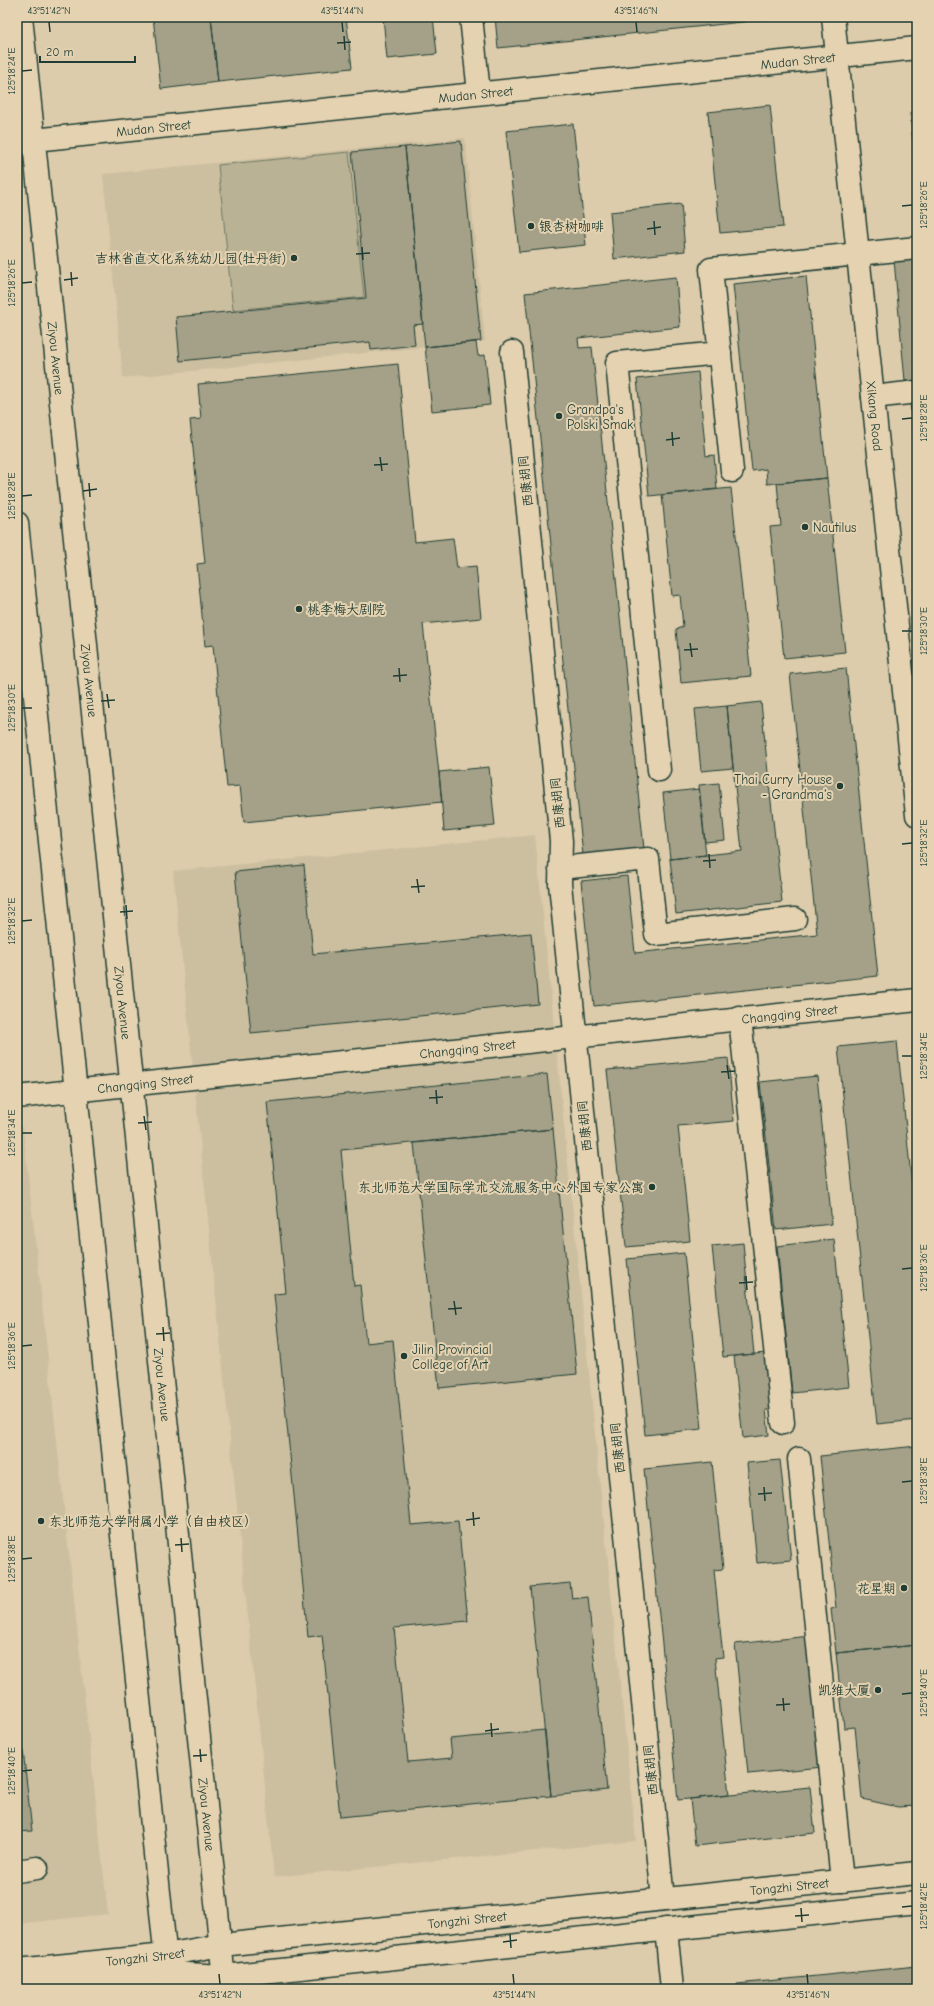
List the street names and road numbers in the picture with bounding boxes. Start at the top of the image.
street label: Mudan Street [760,49,837,72]
street label: Mudan Street [437,83,515,106]
street label: Mudan Street [115,117,193,139]
street label: Ziyou Avenue [45,321,67,396]
street label: Xikang Road [863,380,886,452]
street label: 西康胡同 [515,454,536,508]
street label: Ziyou Avenue [78,643,100,718]
street label: 西康胡同 [547,776,568,830]
street label: Ziyou Avenue [111,965,134,1041]
street label: Changqing Street [741,1001,840,1027]
street label: Changqing Street [419,1036,517,1062]
street label: Changqing Street [97,1071,195,1096]
street label: 西康胡同 [574,1099,595,1153]
street label: Ziyou Avenue [151,1347,173,1423]
street label: 西康胡同 [607,1421,628,1475]
street label: 西康胡同 [640,1743,661,1797]
street label: Ziyou Avenue [195,1777,218,1852]
street label: Tongzhi Street [749,1875,831,1898]
street label: Tongzhi Street [427,1908,508,1932]
street label: Tongzhi Street [105,1945,187,1969]

